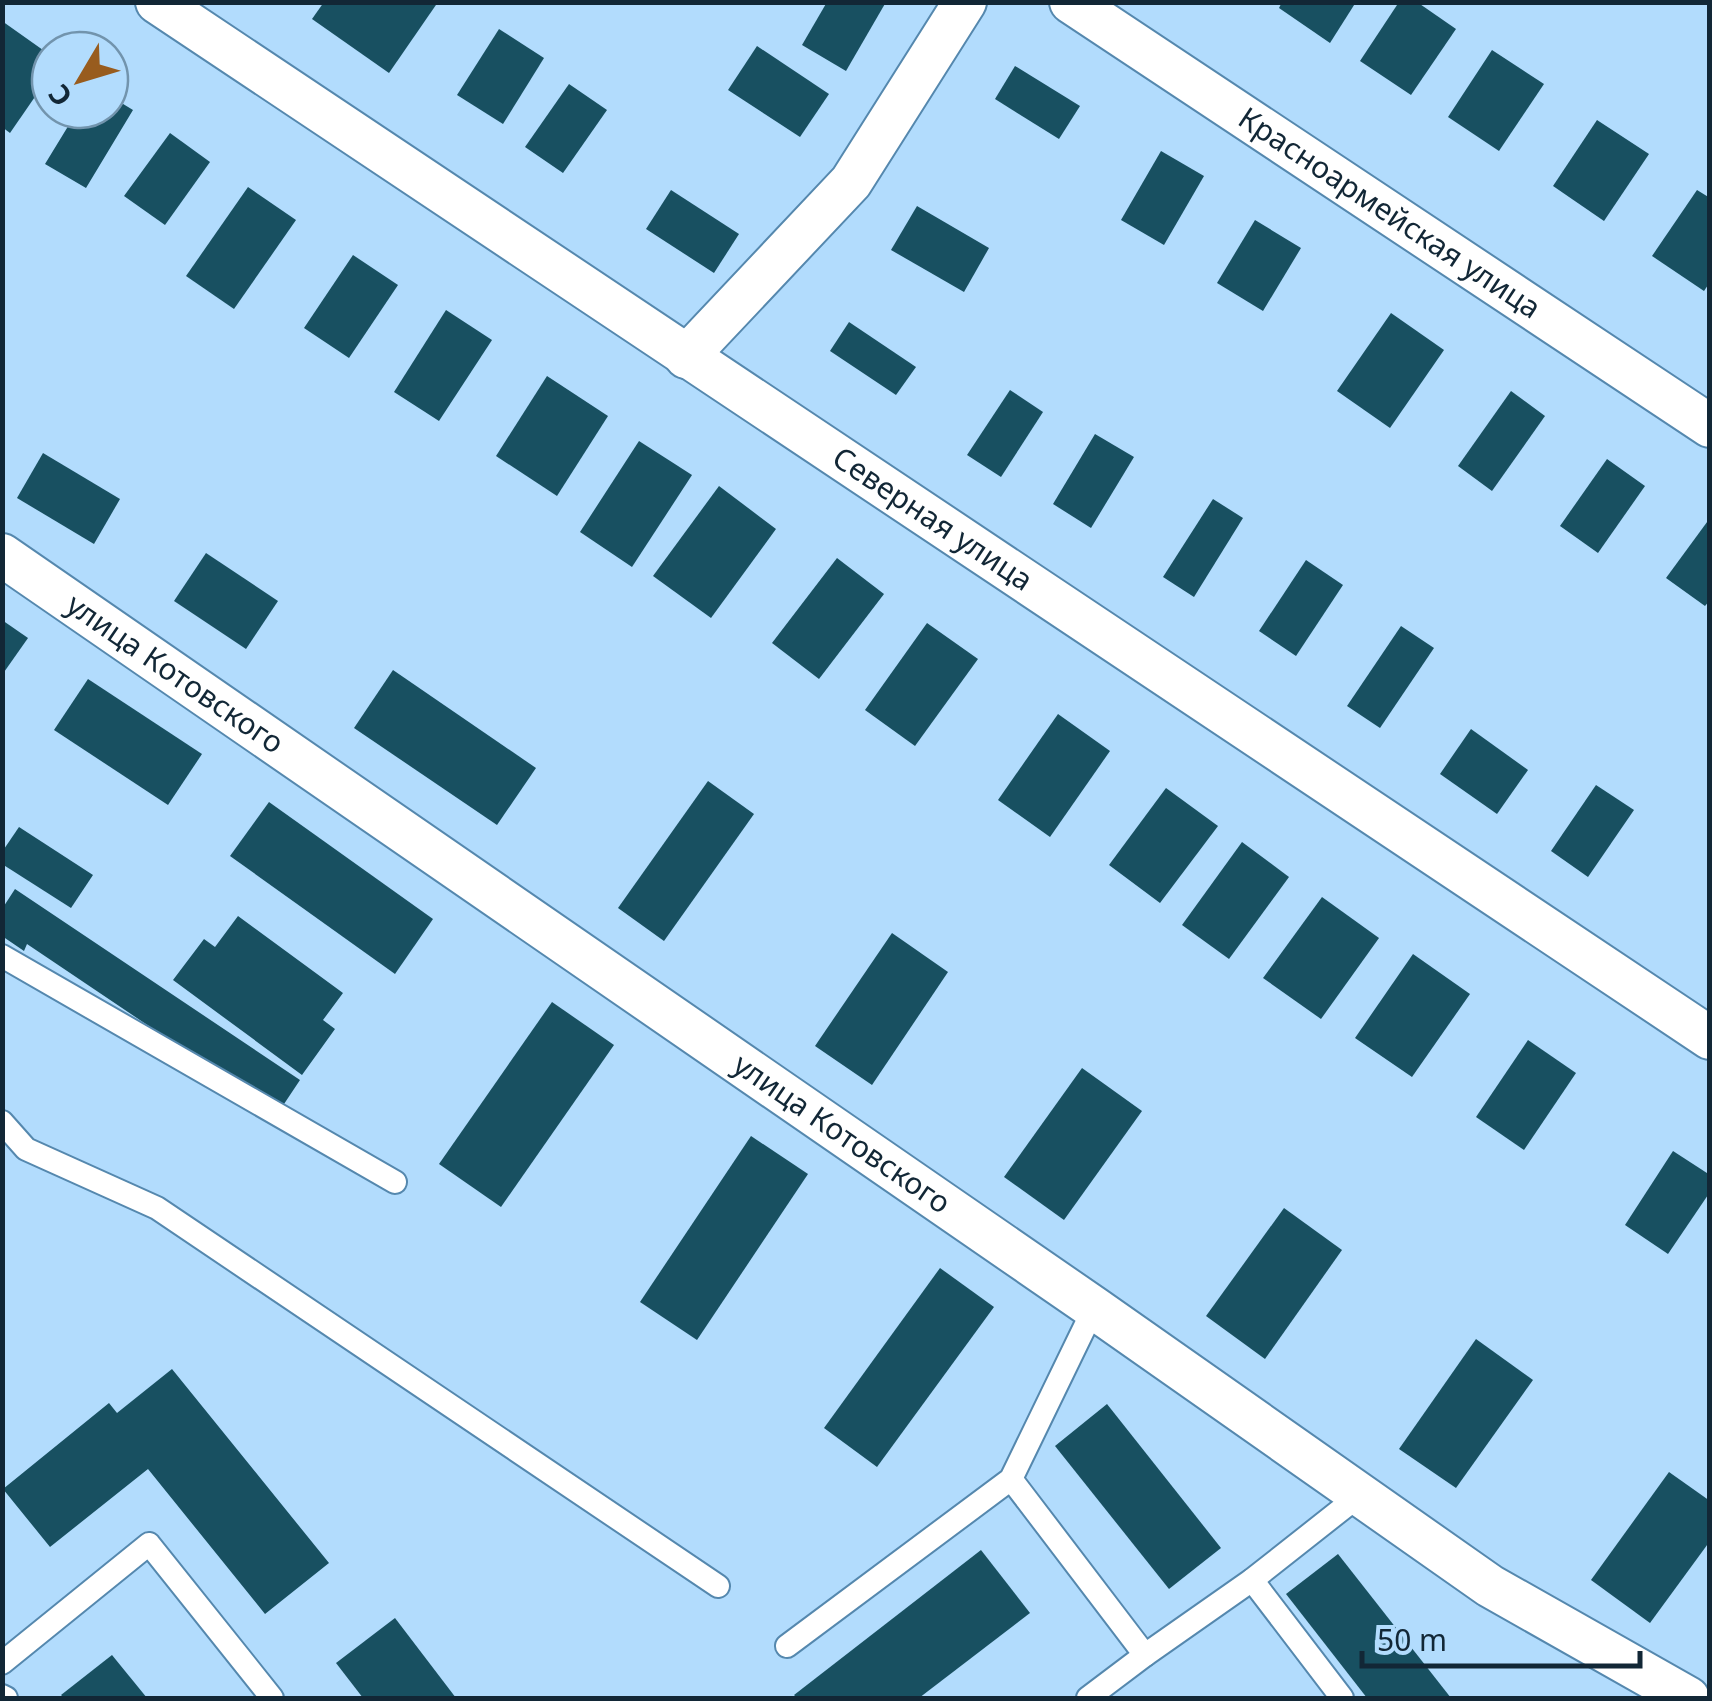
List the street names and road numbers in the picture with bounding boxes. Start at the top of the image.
street label: Красноармейская улица [1231,97,1549,327]
street label: Северная улица [825,436,1041,600]
street label: улица Котовского [59,584,293,762]
street label: улица Котовского [726,1043,959,1222]

